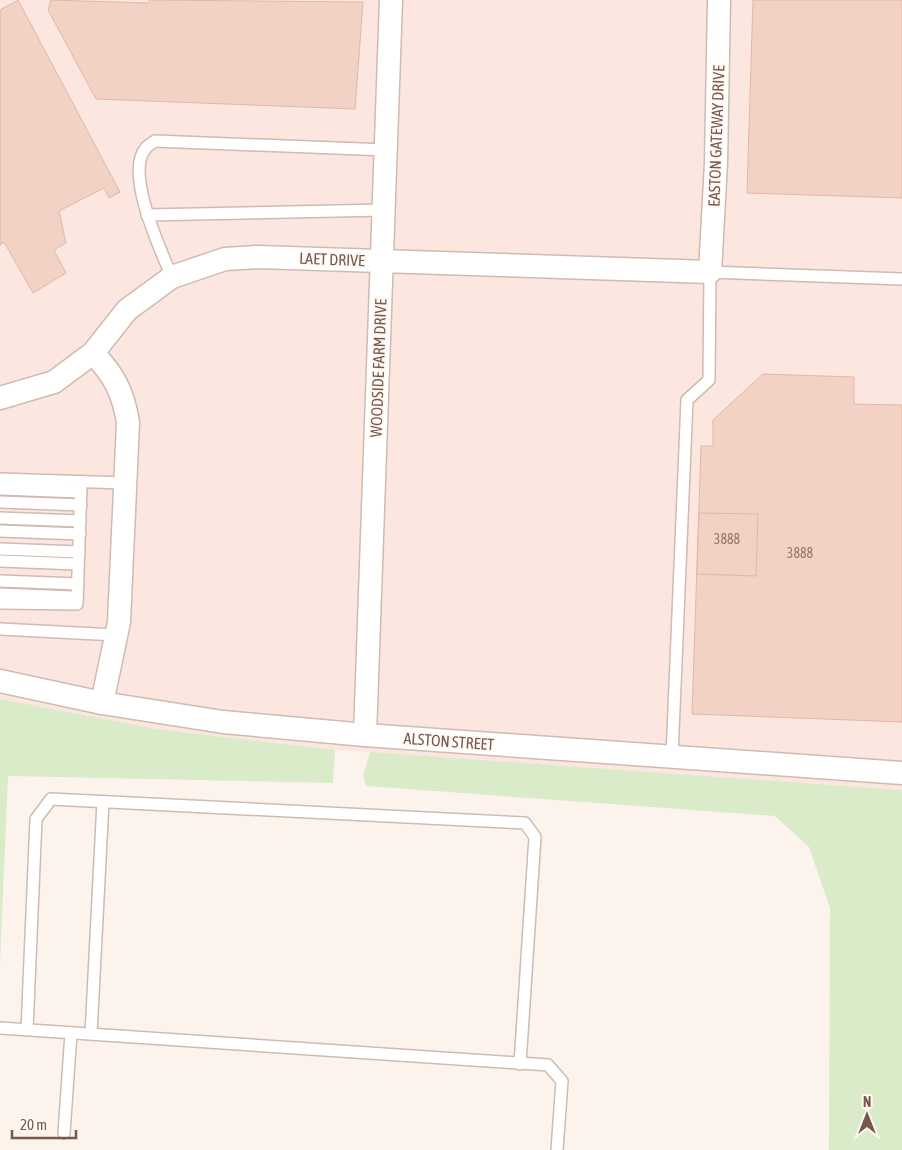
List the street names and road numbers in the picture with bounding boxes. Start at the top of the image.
street label: EASTON GATEWAY DRIVE [705,65,727,207]
street label: LAET DRIVE [299,249,365,269]
street label: WOODSIDE FARM DRIVE [367,298,389,437]
street label: ALSTON STREET [403,729,495,753]

